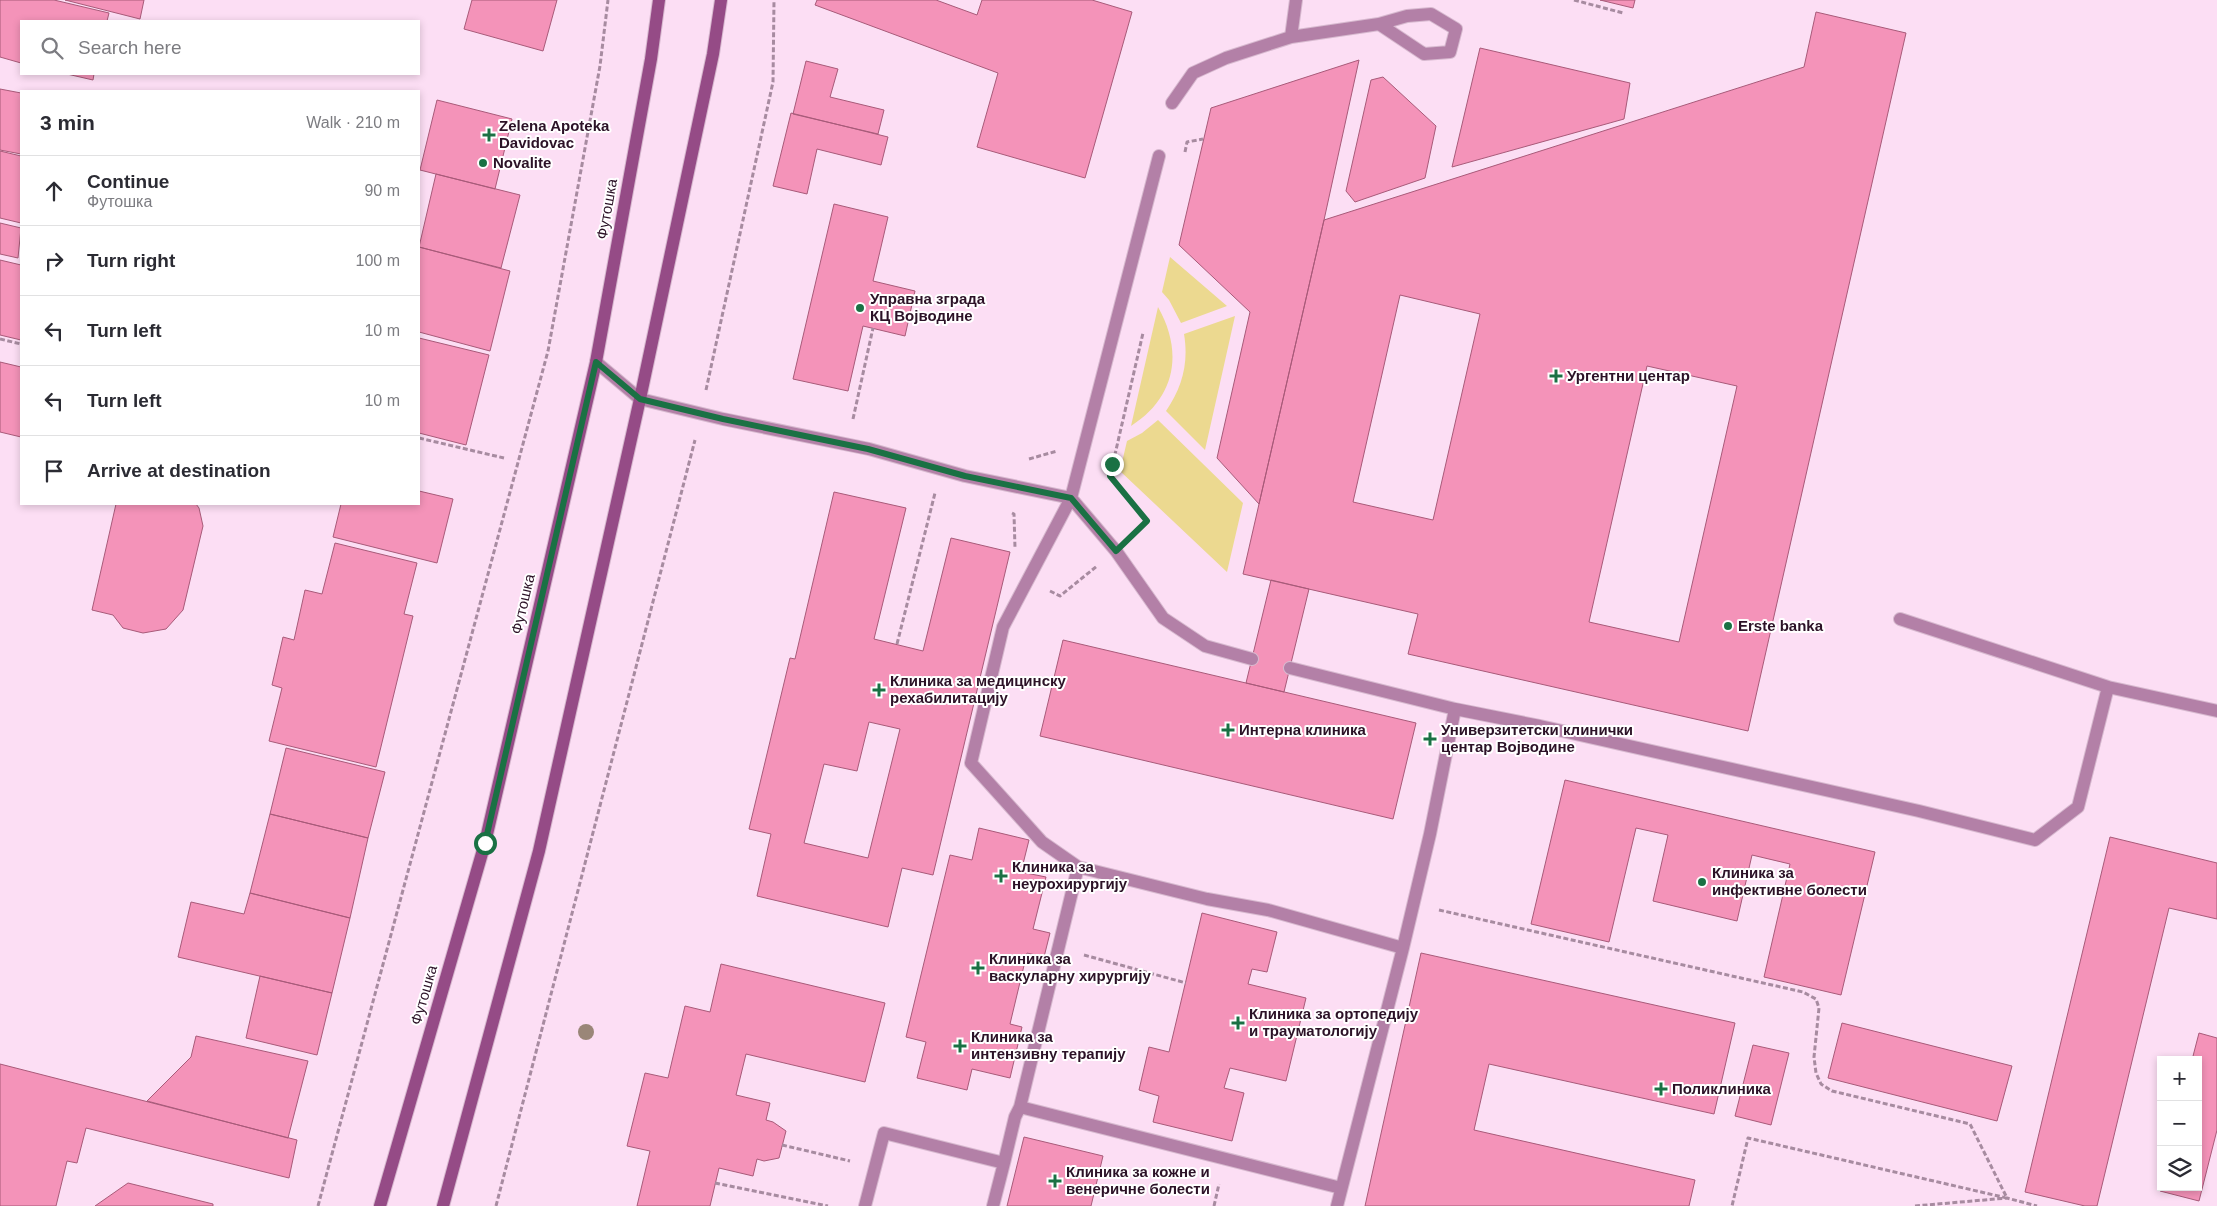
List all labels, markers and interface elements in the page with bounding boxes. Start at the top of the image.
search box [20,20,420,75]
icon: search [38,34,66,62]
text: Search here [78,37,182,58]
text: 3 min [40,111,95,134]
text: Walk · 210 m [306,114,400,131]
place label: Zelena Apoteka Davidovac [499,117,610,151]
marker: Zelena Apoteka Davidovac [483,129,495,141]
place label: Novalite [493,154,551,171]
marker: Novalite [477,157,489,169]
text: Continue [87,171,169,192]
icon: ahead [40,177,68,205]
street label: Футошка [593,177,620,241]
text: 90 m [364,182,400,199]
text: Футошка [87,193,152,210]
icon: right [40,247,68,275]
text: Turn right [87,250,175,271]
text: 100 m [356,252,400,269]
place label: Управна зграда КЦ Војводине [870,290,986,324]
marker: Управна зграда КЦ Војводине [854,302,866,314]
icon: left [40,317,68,345]
text: Turn left [87,320,162,341]
text: 10 m [364,322,400,339]
place label: Ургентни центар [1567,367,1690,384]
marker: Ургентни центар [1549,369,1563,383]
icon: left [40,387,68,415]
text: Turn left [87,390,162,411]
text: 10 m [364,392,400,409]
route end [1101,453,1124,476]
icon: arrive [40,457,68,485]
text: Arrive at destination [87,460,271,481]
street label: Футошка [507,572,538,636]
place label: Erste banka [1738,617,1824,634]
marker: Erste banka [1722,620,1734,632]
place label: Клиника за медицинску рехабилитацију [890,672,1067,706]
marker: Клиника за медицинску рехабилитацију [872,683,886,697]
place label: Интерна клиника [1239,721,1366,738]
place label: Универзитетски клинички центар Војводине [1441,721,1633,755]
marker: Интерна клиника [1221,723,1235,737]
marker: Универзитетски клинички центар Војводине [1423,732,1437,746]
route start [474,832,497,855]
place label: Клиника за неурохирургију [1012,858,1128,892]
place label: Клиника за инфективне болести [1712,864,1867,898]
marker: Клиника за неурохирургију [994,869,1008,883]
marker: Клиника за инфективне болести [1696,876,1708,888]
place label: Клиника за васкуларну хирургију [989,950,1151,984]
marker: Клиника за васкуларну хирургију [971,961,985,975]
street label: Футошка [407,962,440,1027]
place label: Клиника за ортопедију и трауматологију [1249,1005,1419,1039]
marker: Клиника за ортопедију и трауматологију [1231,1016,1245,1030]
place label: Клиника за интензивну терапију [971,1028,1126,1062]
marker: Клиника за интензивну терапију [953,1039,967,1053]
map controls [2157,1056,2202,1191]
button: + [2157,1056,2202,1101]
place label: Поликлиника [1672,1080,1772,1097]
marker: Поликлиника [1654,1082,1668,1096]
button: − [2157,1101,2202,1146]
button: layers [2157,1146,2202,1191]
place label: Клиника за кожне и венеричне болести [1066,1163,1210,1197]
marker: Клиника за кожне и венеричне болести [1048,1174,1062,1188]

